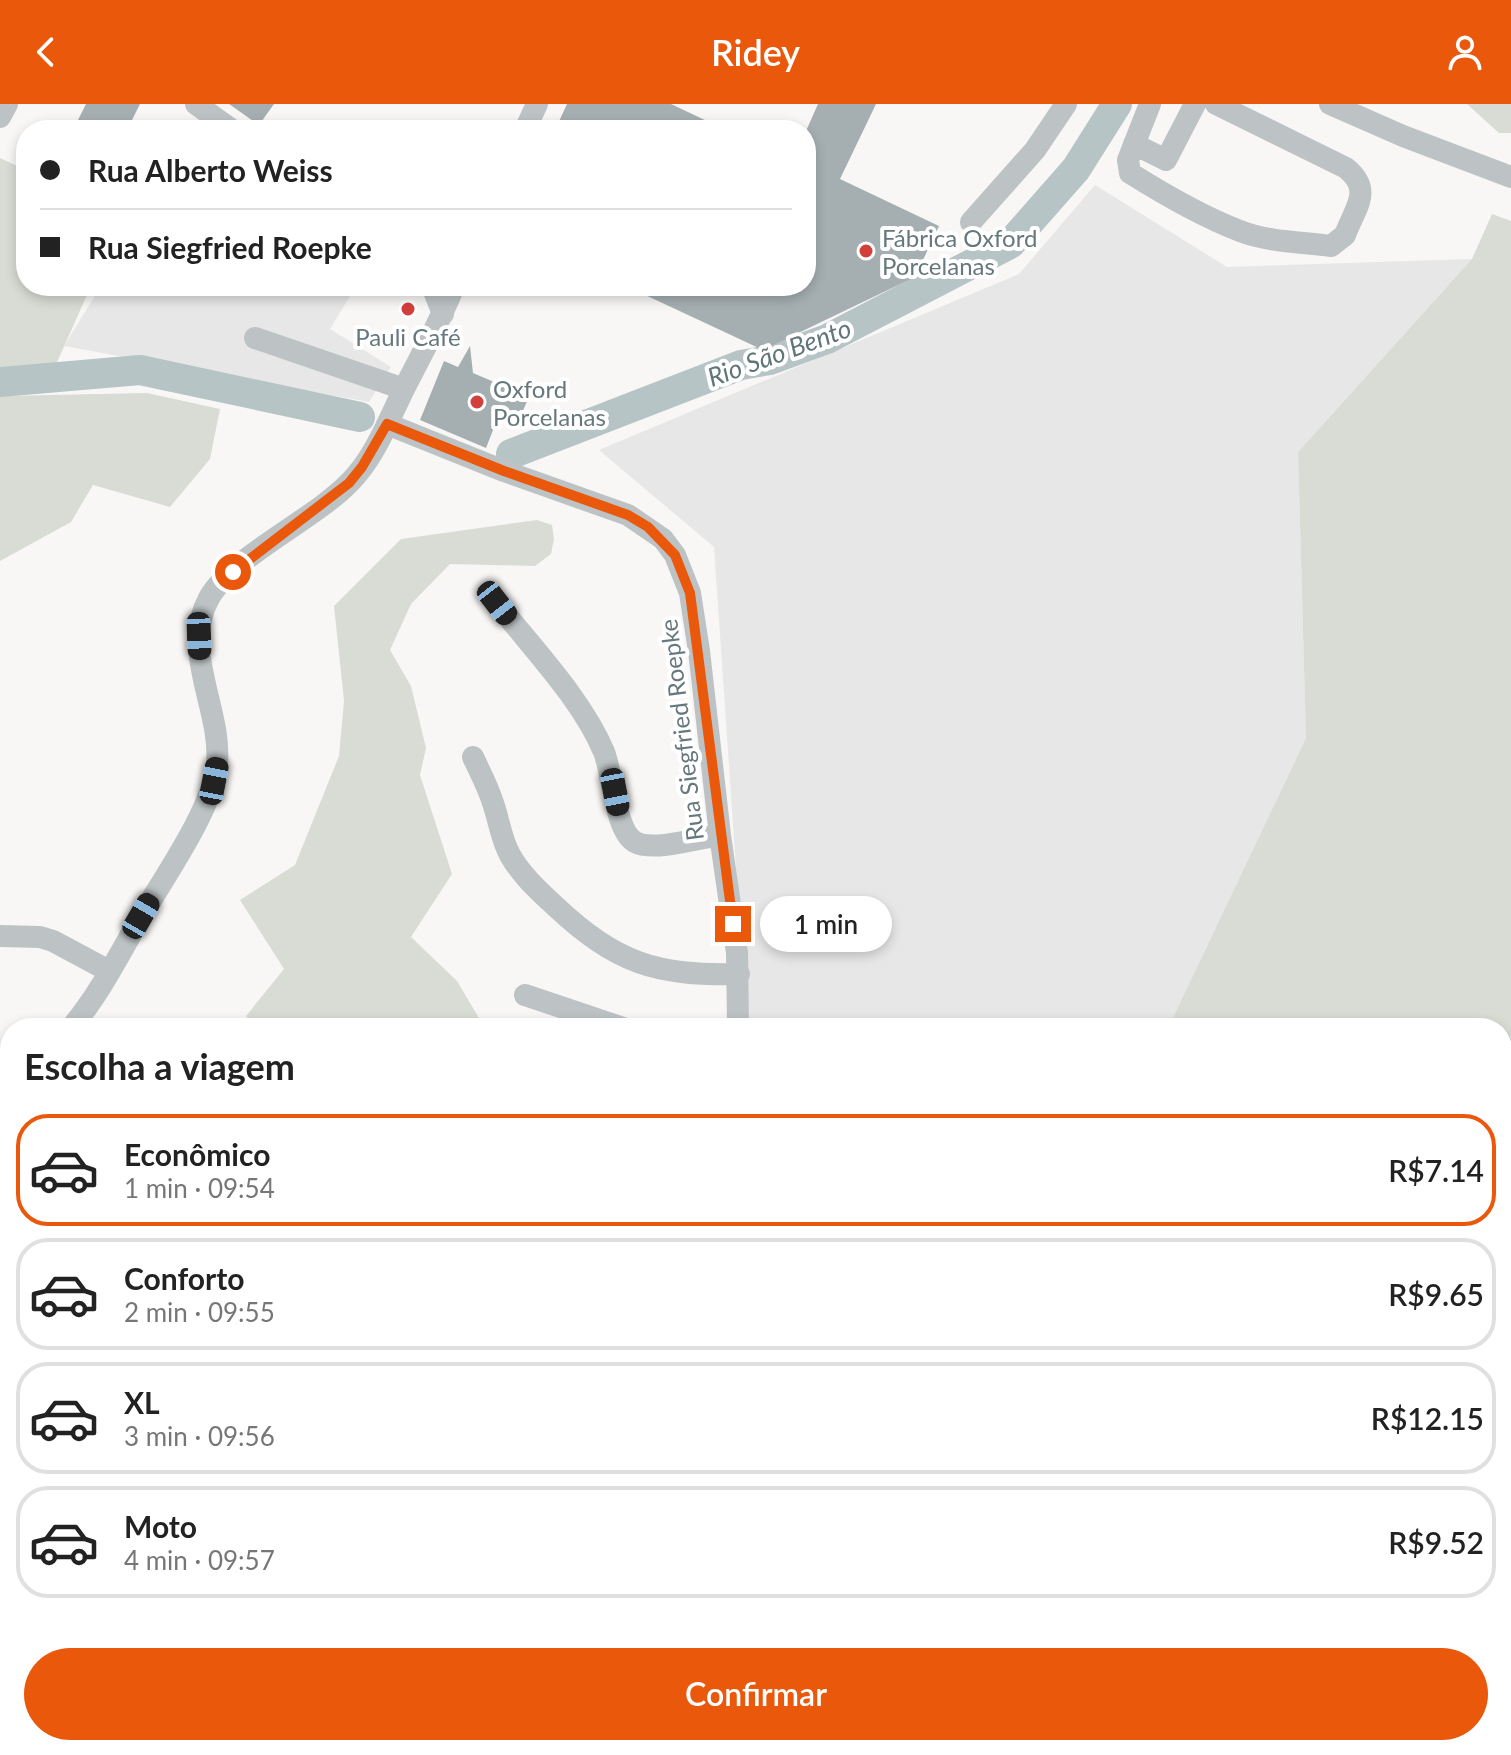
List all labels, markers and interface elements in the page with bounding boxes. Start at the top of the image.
icon: back [24,30,68,74]
text: Ridey [711,30,800,74]
icon: person [1443,30,1487,74]
text: Rua Alberto Weiss [88,152,333,188]
place label: Fábrica Oxford Porcelanas [882,223,1037,280]
text: Rua Siegfried Roepke [88,229,372,265]
marker: Fábrica Oxford Porcelanas [857,242,875,260]
marker: Pauli Café [399,300,417,318]
water label: Rio São Bento [703,311,855,393]
place label: Pauli Café [355,322,461,351]
place label: Oxford Porcelanas [493,374,606,431]
marker: Oxford Porcelanas [468,393,486,411]
route start [215,554,251,590]
car [473,577,521,629]
car [186,612,212,660]
street label: Rua Siegfried Roepke [653,617,709,843]
car [198,755,230,807]
car [599,766,631,818]
car [119,889,163,943]
callout: 1 min [761,896,893,952]
route end [715,906,751,942]
text: 1 min [794,908,858,940]
text: Escolha a viagem [24,1044,295,1088]
icon: car [28,1134,100,1206]
text: Econômico [124,1136,270,1172]
text: R$7.14 [1388,1152,1484,1188]
text: 1 min · 09:54 [124,1172,275,1204]
icon: car [28,1258,100,1330]
text: Conforto [124,1260,244,1296]
text: R$9.65 [1388,1276,1484,1312]
text: 2 min · 09:55 [124,1296,275,1328]
icon: car [28,1382,100,1454]
text: XL [124,1384,160,1420]
text: R$12.15 [1371,1400,1484,1436]
text: 3 min · 09:56 [124,1420,275,1452]
icon: car [28,1506,100,1578]
text: Moto [124,1508,197,1544]
text: R$9.52 [1388,1524,1484,1560]
text: 4 min · 09:57 [124,1544,275,1576]
button: Confirmar [24,1648,1488,1740]

